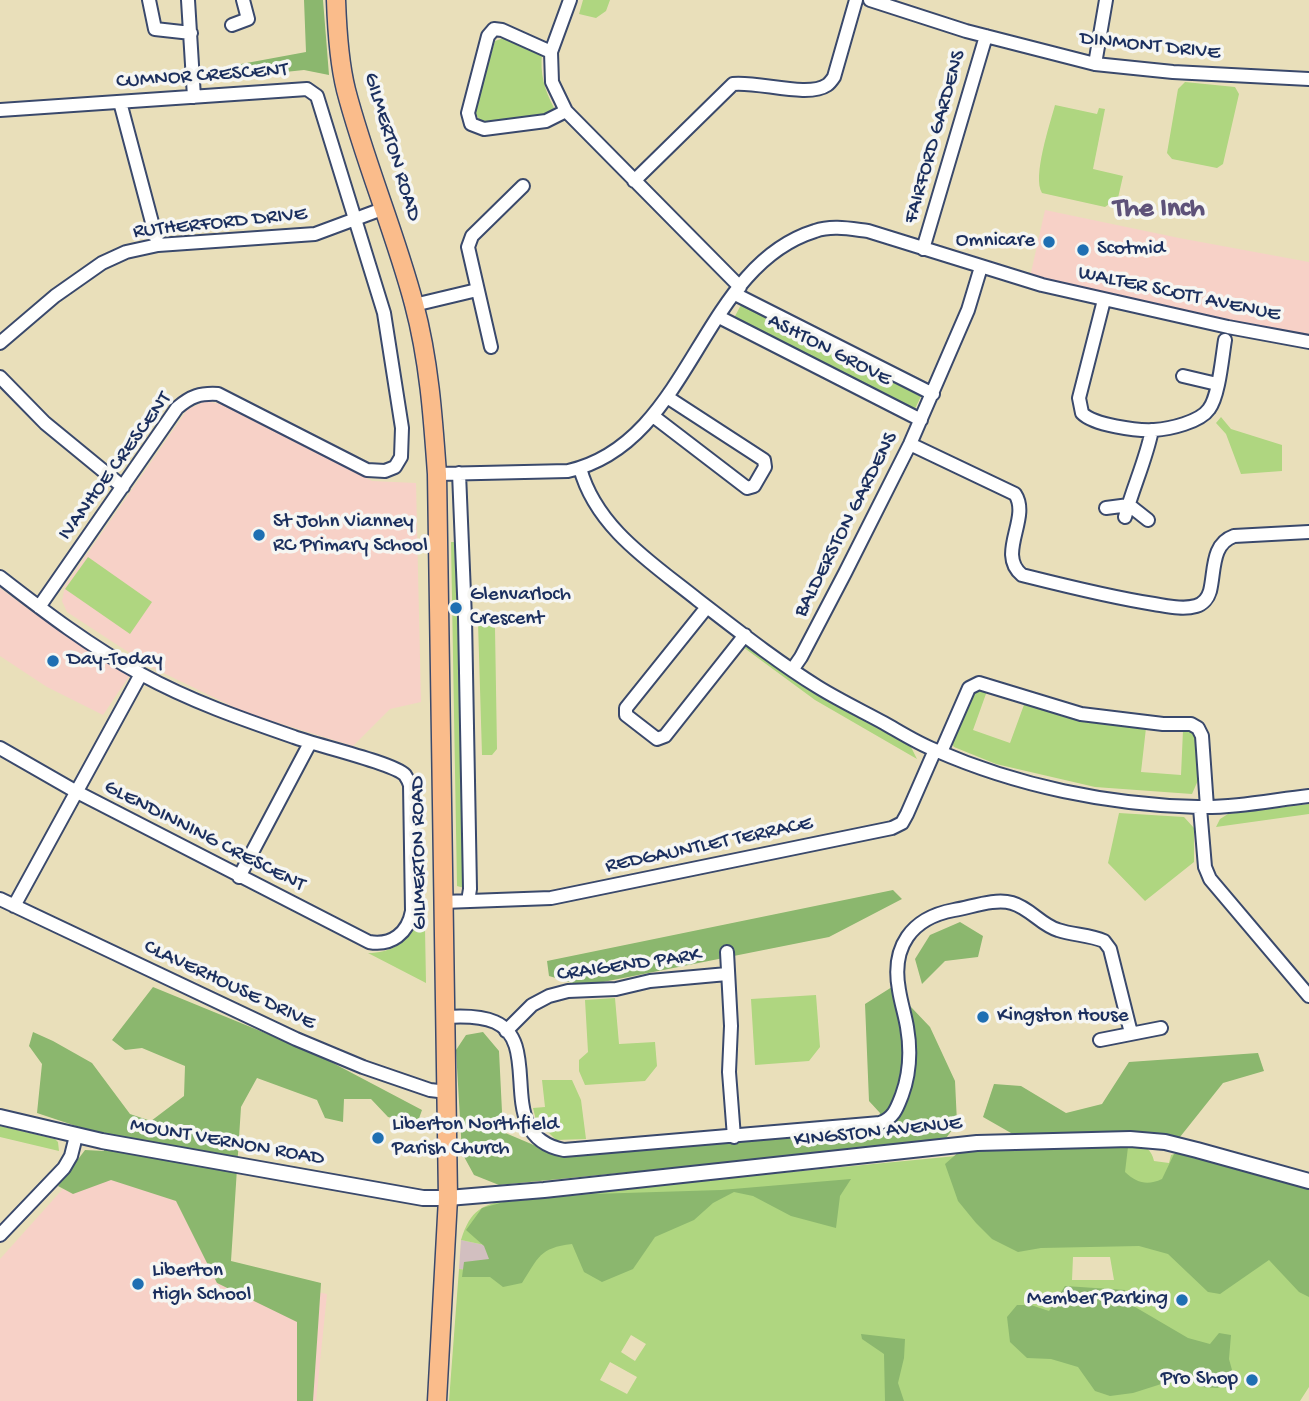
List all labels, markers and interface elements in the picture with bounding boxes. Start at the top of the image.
street label: DINMONT DRIVE [1079,27,1221,67]
street label: FAIRFORD GARDENS [899,47,973,227]
street label: CUMNOR CRESCENT [115,58,289,96]
street label: GILMERTON ROAD [356,70,426,224]
district label: The Inch [1113,194,1205,228]
street label: RUTHERFORD DRIVE [132,202,308,246]
place label: Omnicare [956,229,1035,255]
marker: Omnicare [1041,234,1057,250]
place label: Scotmid [1097,237,1165,263]
marker: Scotmid [1075,242,1091,258]
street label: WALTER SCOTT AVENUE [1076,261,1282,329]
street label: ASHTON GROVE [763,309,895,393]
street label: IVANHOE CRESCENT [54,388,178,546]
street label: BALDERSTON GARDENS [789,428,905,622]
place label: St John Vianney RC Primary School [273,510,428,560]
marker: St John Vianney RC Primary School [251,527,267,543]
place label: Glenvarloch Crescent [470,583,571,633]
marker: Glenvarloch Crescent [448,600,464,616]
place label: Day-Today [67,648,163,674]
marker: Day-Today [45,653,61,669]
street label: GLENDINNING CRESCENT [99,775,309,899]
street label: GILMERTON ROAD [406,776,434,930]
street label: REDGAUNTLET TERRACE [603,812,815,880]
street label: CLAVERHOUSE DRIVE [139,935,319,1037]
street label: CRAIGEND PARK [555,943,703,989]
place label: Kingston House [997,1004,1129,1030]
marker: Kingston House [975,1009,991,1025]
street label: KINGSTON AVENUE [793,1112,963,1154]
place label: Liberton Northfield Parish Church [392,1113,559,1163]
street label: MOUNT VERNON ROAD [128,1114,326,1172]
marker: Liberton Northfield Parish Church [370,1130,386,1146]
place label: Liberton High School [152,1259,251,1309]
marker: Liberton High School [130,1276,146,1292]
place label: Member Parking [1027,1287,1168,1313]
marker: Member Parking [1174,1292,1190,1308]
place label: Pro Shop [1161,1367,1238,1393]
marker: Pro Shop [1244,1372,1260,1388]

